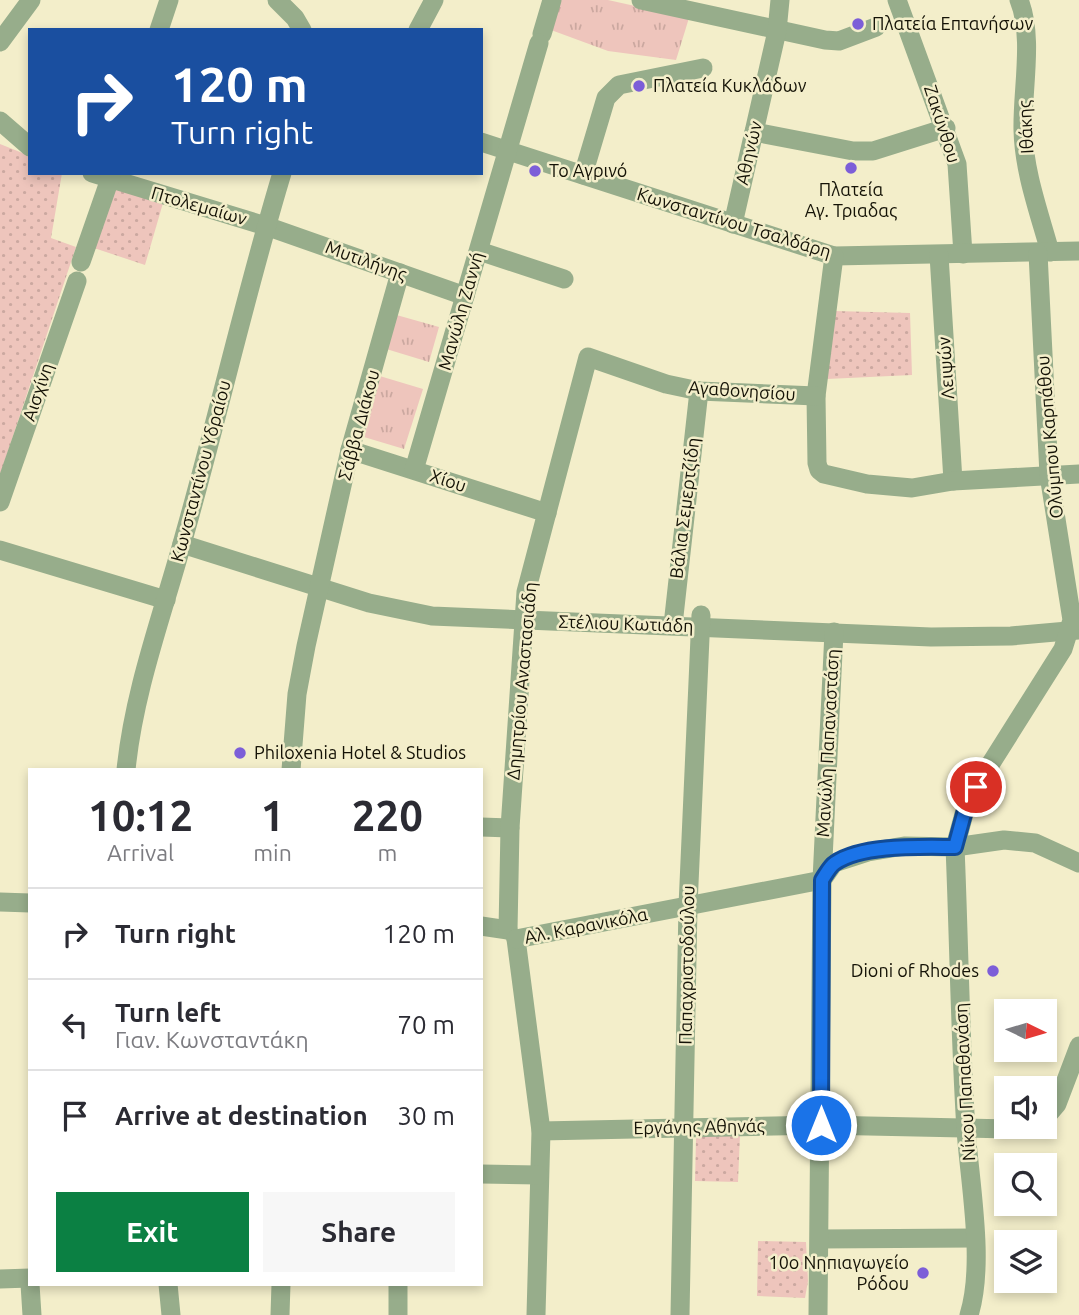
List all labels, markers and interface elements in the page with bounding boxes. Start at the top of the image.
place label: Πλατεία Επτανήσων [872,13,1034,33]
marker: Πλατεία Επτανήσων [850,16,866,32]
icon: right [56,56,147,147]
text: 120 m [171,56,308,111]
place label: Πλατεία Κυκλάδων [653,75,807,95]
marker: Πλατεία Κυκλάδων [631,78,647,94]
street label: Ζακύνθου [921,82,965,165]
street label: Ιθάκης [1014,100,1037,154]
text: Turn right [171,114,313,150]
street label: Αθηνών [731,119,765,187]
place label: Το Αγρινό [549,160,627,180]
marker: Πλατεία Αγ. Τριαδας [843,160,859,176]
marker: Το Αγρινό [527,163,543,179]
place label: Πλατεία Αγ. Τριαδας [805,179,897,221]
street label: Πτολεμαίων [149,182,250,228]
street label: Κωνσταντίνου Τσαλδάρη [635,183,834,261]
street label: Μυτιλήνης [323,236,410,285]
street label: Μανώλη Ζαννή [434,249,486,372]
street label: Λειψών [933,336,957,400]
street label: Ολύμπου Καρπάθου [1032,355,1066,519]
street label: Αισχίνη [18,360,56,423]
street label: Σάββα Διάκου [334,367,382,482]
street label: Αγαθονησίου [688,376,796,404]
street label: Κωνσταντίνου Υδραίου [166,378,234,564]
street label: Βάλια Σεμερτζίδη [665,436,704,580]
street label: Χίου [428,465,469,495]
street label: Δημητρίου Αναστασιάδη [502,581,540,781]
street label: Στέλιου Κωτιάδη [558,611,694,635]
street label: Μανώλη Παπαναστάση [812,648,842,838]
place label: Philoxenia Hotel & Studios [254,742,466,762]
marker: Philoxenia Hotel & Studios [232,745,248,761]
pin [946,757,1006,817]
icon: arrive [957,768,995,806]
text: 10:12 [88,792,193,839]
text: 1 [261,792,284,839]
text: 220 [352,792,423,839]
text: Arrival [107,840,174,865]
text: min [253,840,292,865]
text: m [377,840,397,865]
street label: Παπαχριστοδούλου [675,885,697,1045]
street label: Αλ. Καρανικόλα [522,903,649,947]
icon: right [56,915,94,953]
text: Turn right [115,919,236,948]
text: 120 m [383,919,455,948]
place label: Dioni of Rhodes [851,960,979,980]
marker: Dioni of Rhodes [985,963,1001,979]
text: Turn left [115,998,221,1027]
north arrow [994,999,1057,1062]
map controls [994,999,1057,1293]
street label: Νίκου Παπαθανάση [950,1002,978,1162]
icon: left [56,1006,94,1044]
text: 70 m [397,1010,455,1039]
text: Γιαν. Κωνσταντάκη [115,1027,309,1052]
button: sound [994,1076,1057,1139]
position arrow [784,1088,858,1162]
icon: arrive [56,1097,94,1135]
text: Arrive at destination [115,1101,368,1130]
text: 30 m [397,1101,455,1130]
street label: Εργάνης Αθηνάς [633,1115,765,1138]
button: search [994,1153,1057,1216]
button: Exit [56,1192,249,1272]
button: Share [263,1192,455,1272]
button: layers [994,1230,1057,1293]
place label: 10ο Νηπιαγωγείο Ρόδου [769,1252,909,1293]
marker: 10ο Νηπιαγωγείο Ρόδου [915,1265,931,1281]

